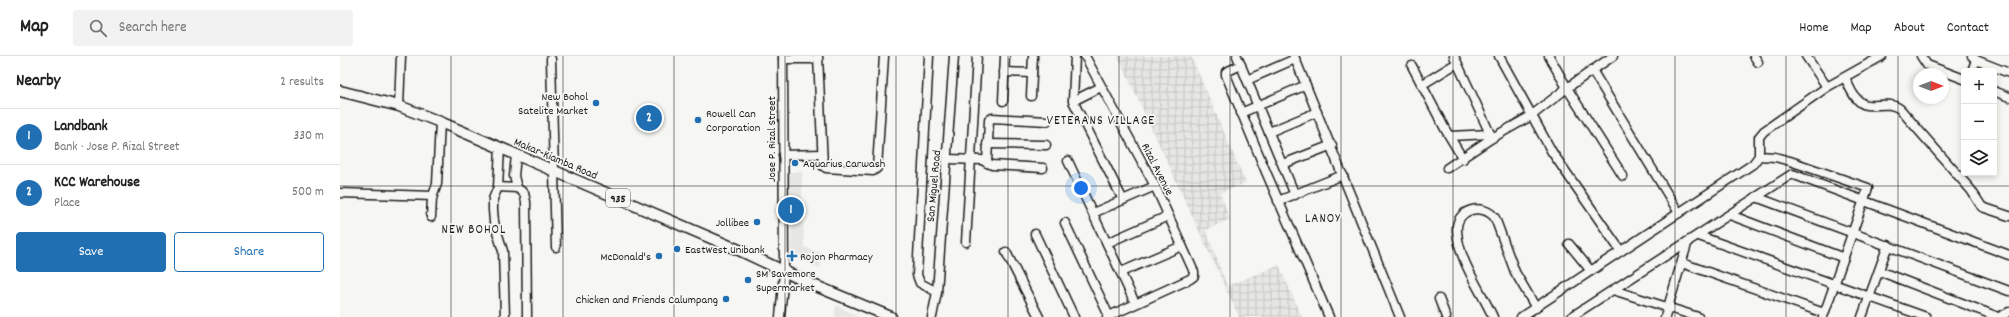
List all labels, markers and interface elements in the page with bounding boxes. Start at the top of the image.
search box [73,10,353,46]
text: Map [20,14,49,41]
icon: search [87,17,109,39]
text: Search here [119,17,187,39]
text: Home [1799,18,1828,38]
text: Map [1850,18,1872,38]
text: About [1894,18,1925,38]
text: Contact [1947,18,1989,38]
north arrow [1913,68,1949,104]
map controls [1961,68,1997,176]
button: + [1961,68,1997,104]
text: Nearby [16,70,60,94]
text: 2 results [280,73,324,92]
place label: New Bohol Satelite Market [518,89,589,120]
street label: Jose P. Rizal Street [764,95,781,182]
marker: New Bohol Satelite Market [591,98,601,108]
pin: 2 [636,103,662,133]
button: − [1961,104,1997,140]
place label: Rowell Can Corporation [706,106,761,137]
district label: VETERANS VILLAGE [1047,112,1155,131]
marker: Rowell Can Corporation [693,115,703,125]
text: Landbank [54,116,108,138]
text: 1 [28,127,30,146]
text: 330 m [293,127,324,146]
street label: Makar-Kiamba Road [511,134,600,185]
text: Bank · Jose P. Rizal Street [54,138,180,157]
button: layers [1961,140,1997,176]
street label: Rizal Avenue [1136,141,1177,199]
street label: San Miguel Road [923,149,946,223]
place label: Aquarius Carwash [803,156,885,173]
marker: Aquarius Carwash [790,158,800,168]
text: KCC Warehouse [54,172,140,194]
your location [1071,178,1091,198]
text: 2 [26,183,32,202]
text: 500 m [292,183,324,202]
road number: 935 [606,189,630,207]
text: Place [54,194,80,213]
pin: 1 [778,195,804,225]
district label: LANOY [1305,210,1341,229]
place label: Jollibee [716,215,749,232]
marker: Jollibee [752,217,762,227]
district label: NEW BOHOL [442,221,506,240]
button: Save [16,232,166,272]
button: Share [174,232,324,272]
place label: EastWest Unibank [685,242,765,259]
marker: EastWest Unibank [672,244,682,254]
place label: McDonald's [601,249,651,266]
place label: Rojon Pharmacy [800,249,874,266]
marker: McDonald's [654,251,664,261]
marker: Rojon Pharmacy [787,251,797,261]
place label: SM Savemore Supermarket [756,266,816,297]
marker: SM Savemore Supermarket [743,275,753,285]
place label: Chicken and Friends Calumpang [575,292,718,309]
marker: Chicken and Friends Calumpang [721,294,731,304]

